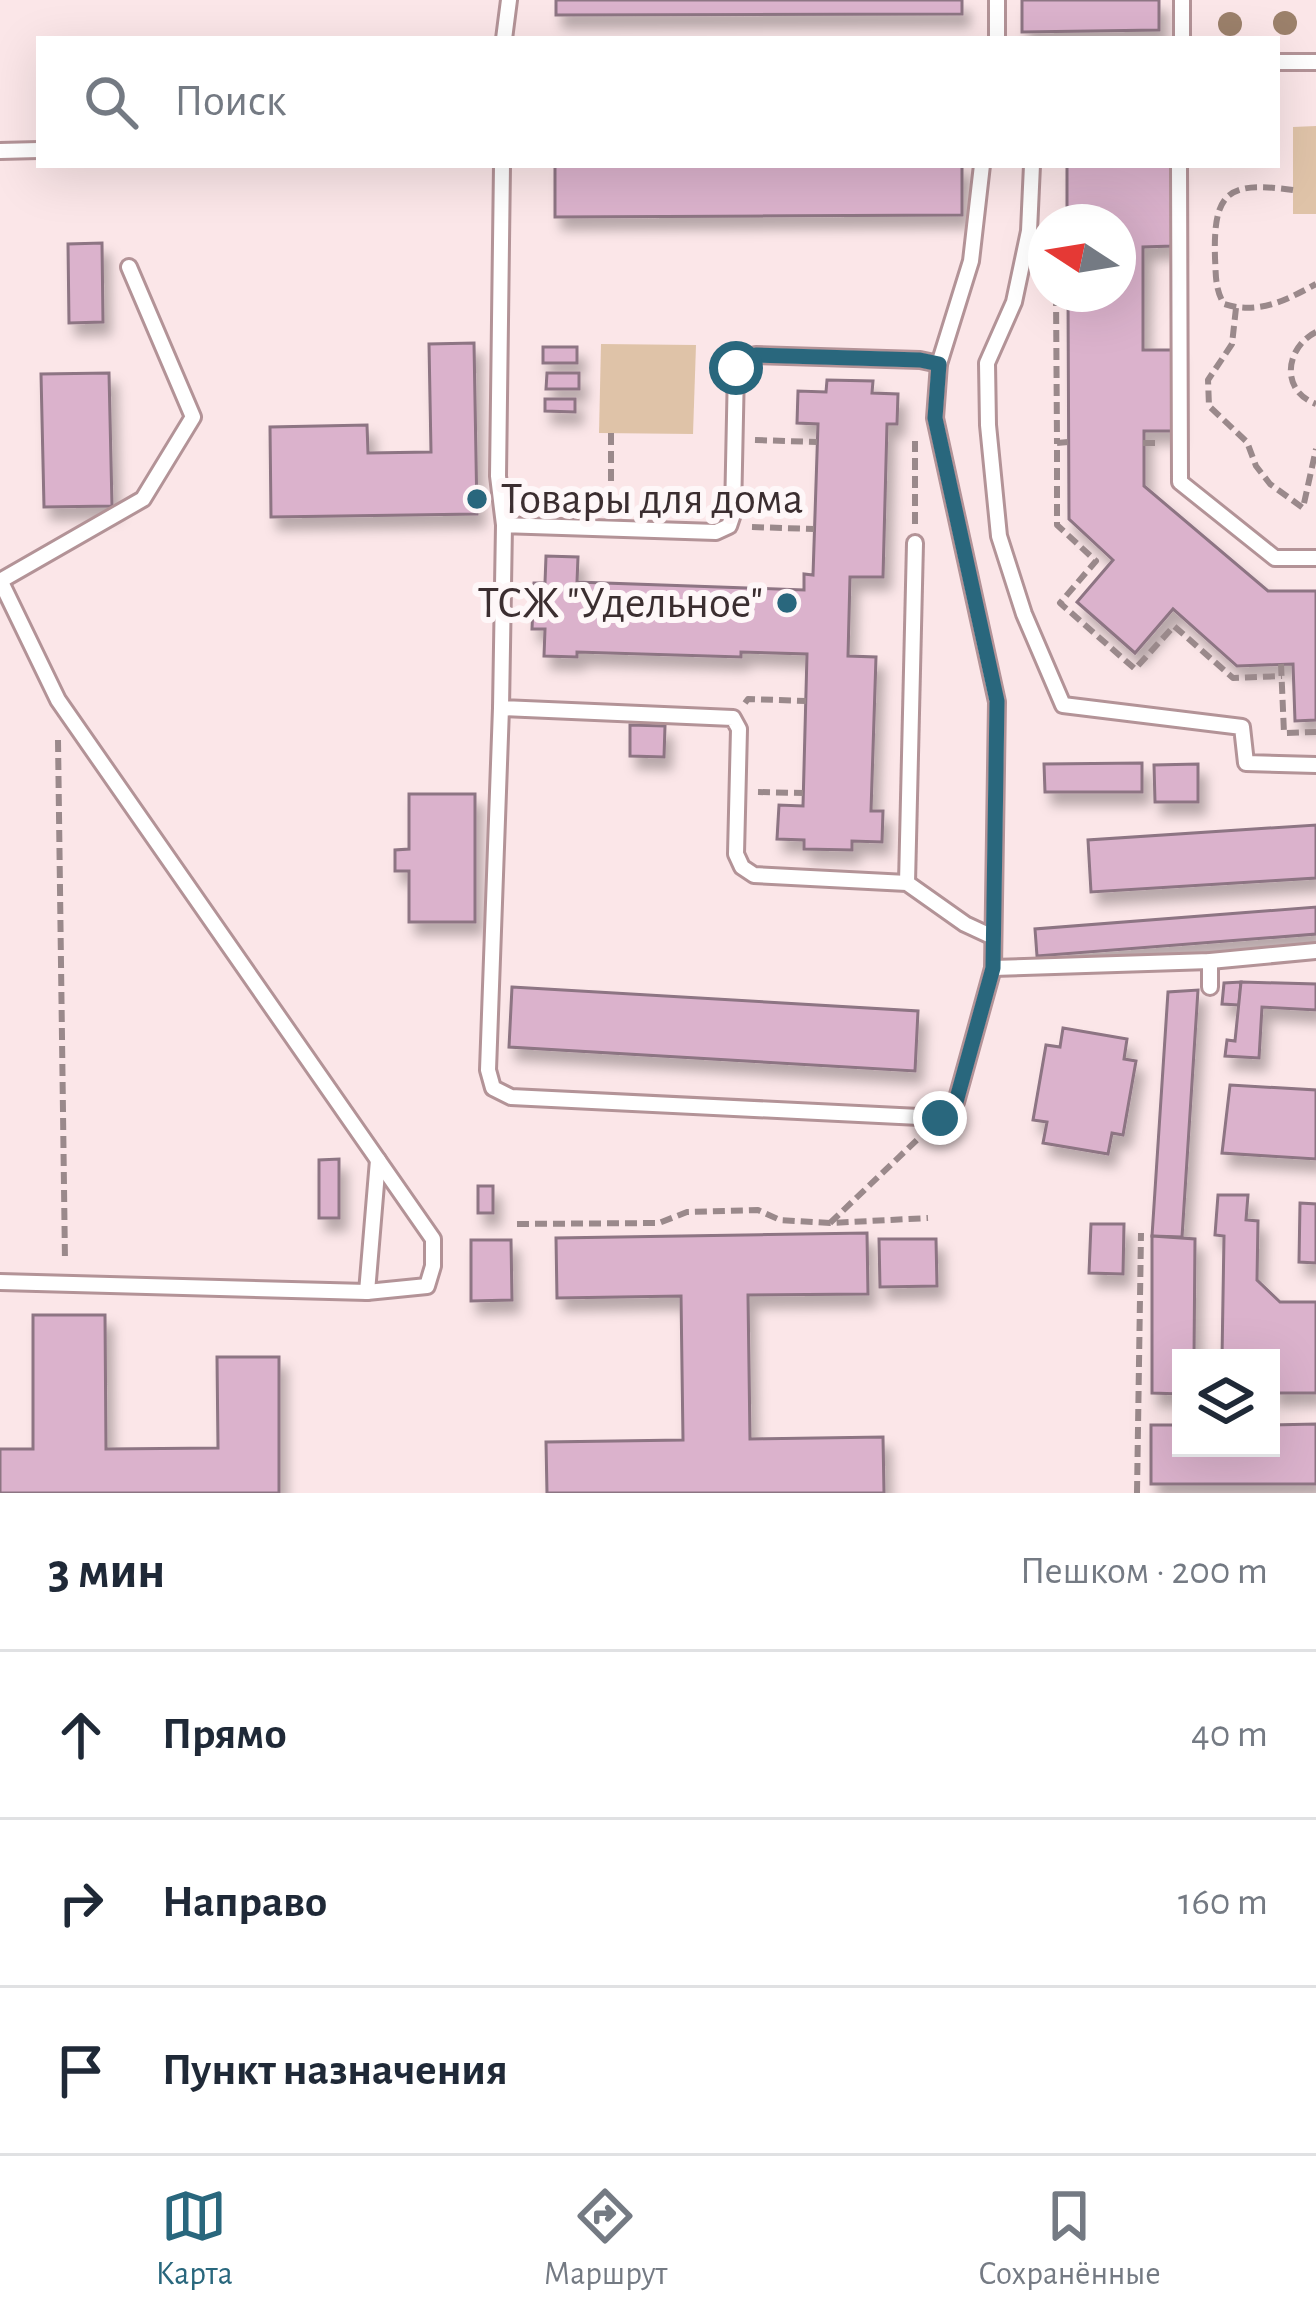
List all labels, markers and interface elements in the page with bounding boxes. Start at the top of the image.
search box [36,36,1280,168]
icon: search [78,69,144,135]
text: Поиск [174,79,286,124]
north arrow [1028,204,1136,312]
route start [709,341,763,395]
place label: Товары для дома [501,477,804,522]
marker: Товары для дома [464,486,490,512]
place label: ТСЖ "Удельное" [478,581,763,626]
marker: ТСЖ "Удельное" [774,590,800,616]
route end [913,1091,967,1145]
map controls [1172,1349,1280,1457]
button: layers [1172,1349,1280,1457]
text: 3 мин [48,1546,165,1597]
text: Пешком · 200 m [1020,1552,1268,1591]
icon: ahead [48,1702,114,1768]
text: Прямо [162,1712,287,1757]
text: 40 m [1191,1715,1268,1754]
icon: right [48,1870,114,1936]
text: Направо [162,1880,327,1925]
text: 160 m [1178,1883,1268,1922]
icon: arrive [48,2038,114,2104]
text: Пункт назначения [162,2048,508,2093]
tab: Карта [155,2183,233,2295]
tab: Маршрут [544,2183,667,2295]
tab: Сохранённые [978,2183,1161,2295]

